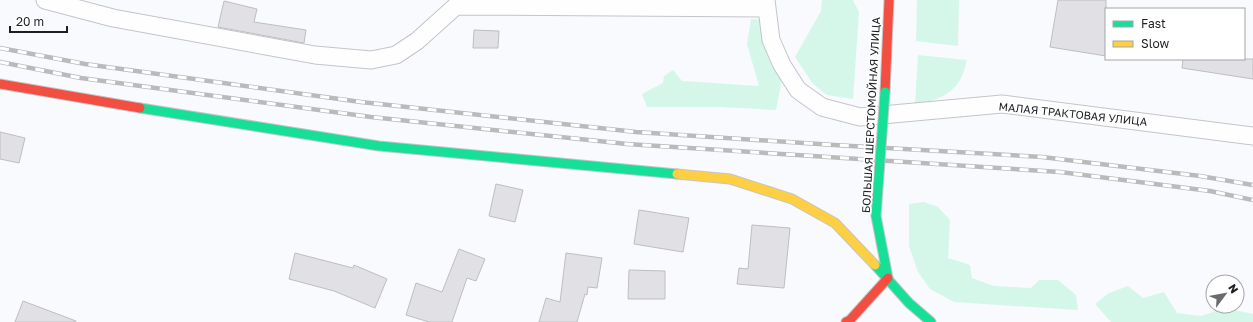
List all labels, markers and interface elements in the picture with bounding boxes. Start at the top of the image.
scale bar [10,8,67,34]
legend [1105,8,1245,60]
text: 20 m [16,14,44,29]
street label: БОЛЬШАЯ ШЕРСТОМОЙНАЯ УЛИЦА [859,16,882,213]
text: Fast [1141,16,1166,31]
text: Slow [1141,36,1169,51]
street label: МАЛАЯ ТРАКТОВАЯ УЛИЦА [998,99,1149,128]
north arrow [1205,274,1245,314]
text: N [1226,281,1242,295]

